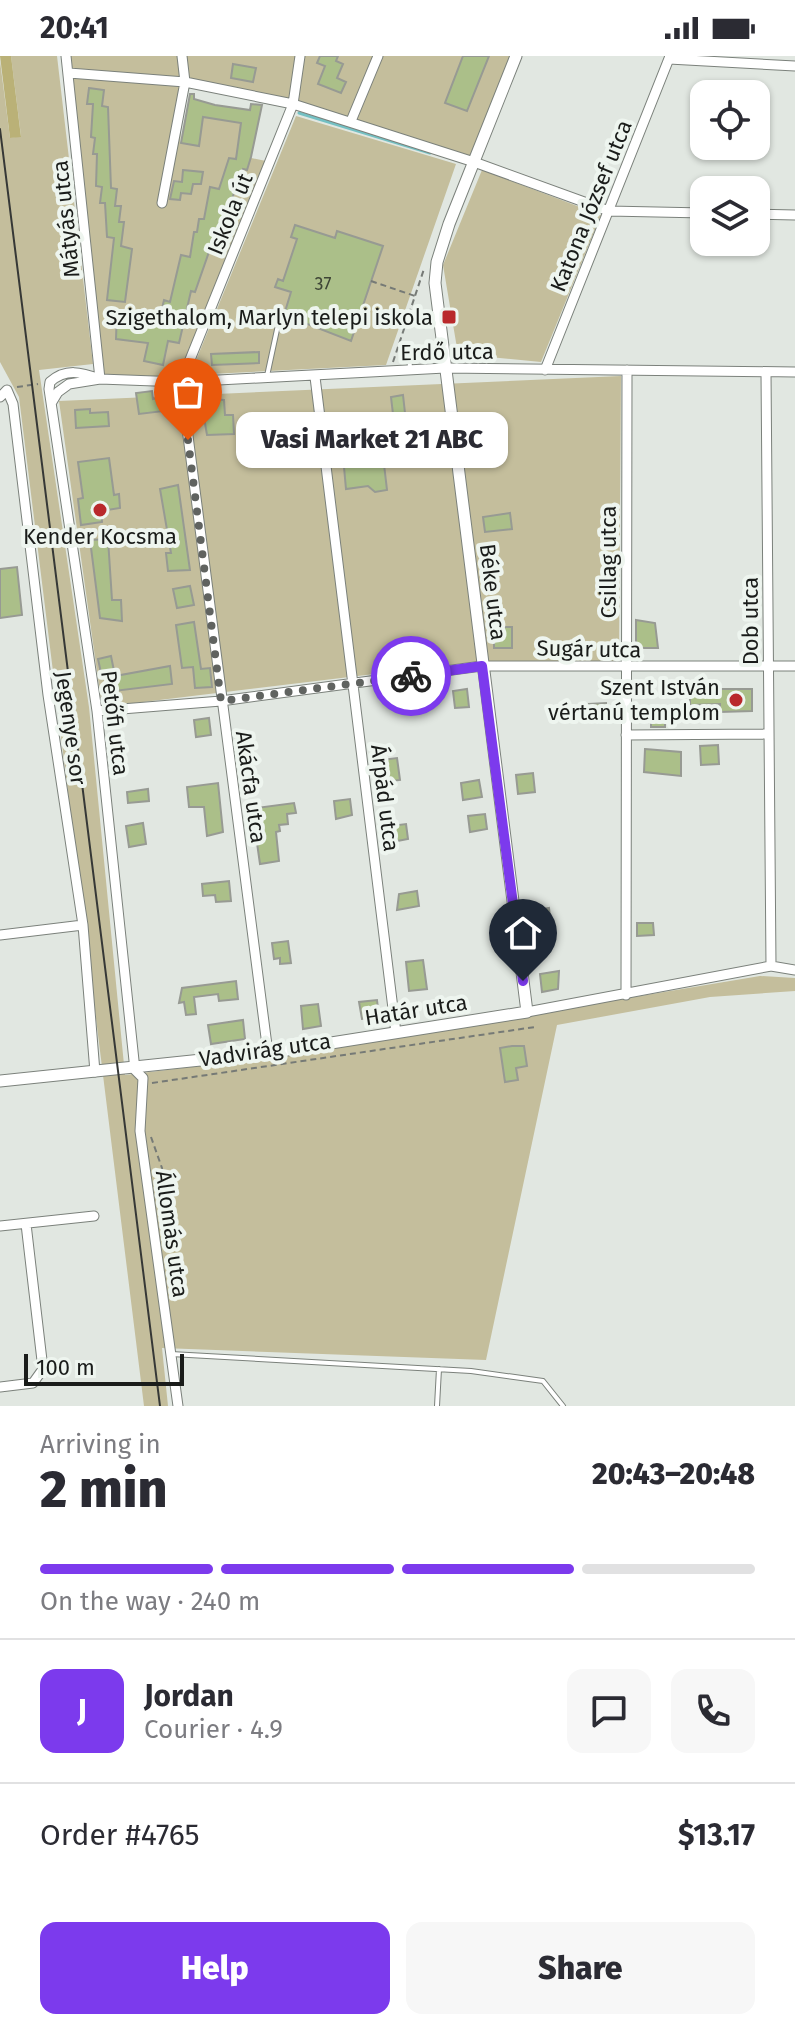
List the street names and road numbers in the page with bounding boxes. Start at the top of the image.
street label: Katona József utca [544,116,638,296]
street label: Mátyás utca [46,159,86,279]
street label: Iskola út [201,169,259,259]
street label: Erdő utca [400,338,494,366]
street label: Csillag utca [595,506,622,619]
street label: Béke utca [474,542,512,642]
street label: Dob utca [737,577,764,665]
street label: Sugár utca [536,635,642,663]
street label: Jegenye sor [50,669,92,787]
street label: Petőfi utca [95,669,135,777]
street label: Akácfa utca [230,729,272,845]
street label: Árpád utca [365,743,405,853]
street label: Határ utca [363,989,469,1031]
street label: Vadvirág utca [197,1027,333,1073]
street label: Állomás utca [150,1169,194,1299]

